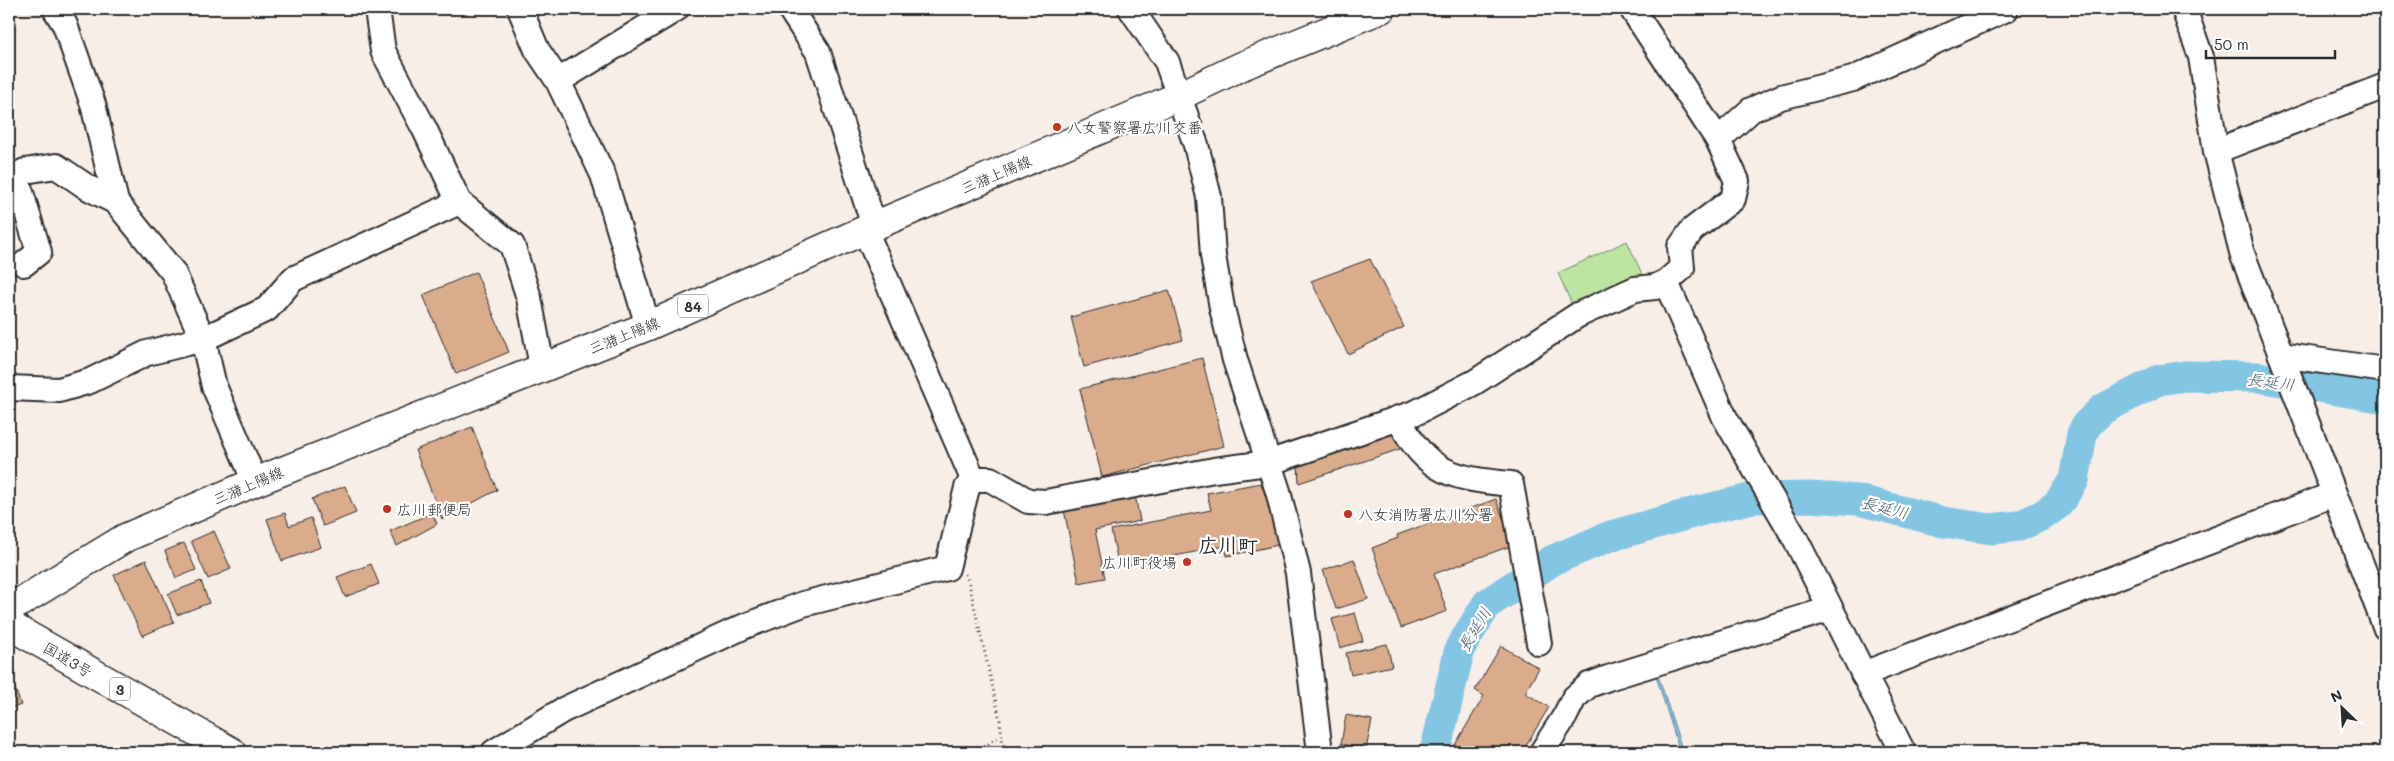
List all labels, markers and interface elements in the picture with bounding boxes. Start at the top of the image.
scale bar [2206,28,2335,60]
text: 50 m [2214,34,2249,54]
place label: 八女警察署広川交番 [1067,117,1202,137]
marker: 八女警察署広川交番 [1051,121,1063,133]
street label: 三潴上陽線 [958,150,1034,198]
road number: 84 [678,294,708,318]
street label: 三潴上陽線 [585,312,663,358]
water label: 長延川 [2246,368,2296,394]
street label: 三潴上陽線 [210,461,286,509]
water label: 長延川 [1859,491,1911,523]
place label: 広川郵便局 [397,499,472,519]
marker: 広川郵便局 [381,503,393,515]
place label: 八女消防署広川分署 [1358,504,1493,524]
marker: 八女消防署広川分署 [1342,508,1354,520]
district label: 広川町 [1198,532,1258,558]
place label: 広川町役場 [1102,552,1177,572]
marker: 広川町役場 [1181,556,1193,568]
water label: 長延川 [1453,603,1495,655]
street label: 国道3号 [40,637,96,681]
road number: 3 [110,678,130,701]
north arrow [2316,684,2366,734]
text: N [2327,685,2345,707]

